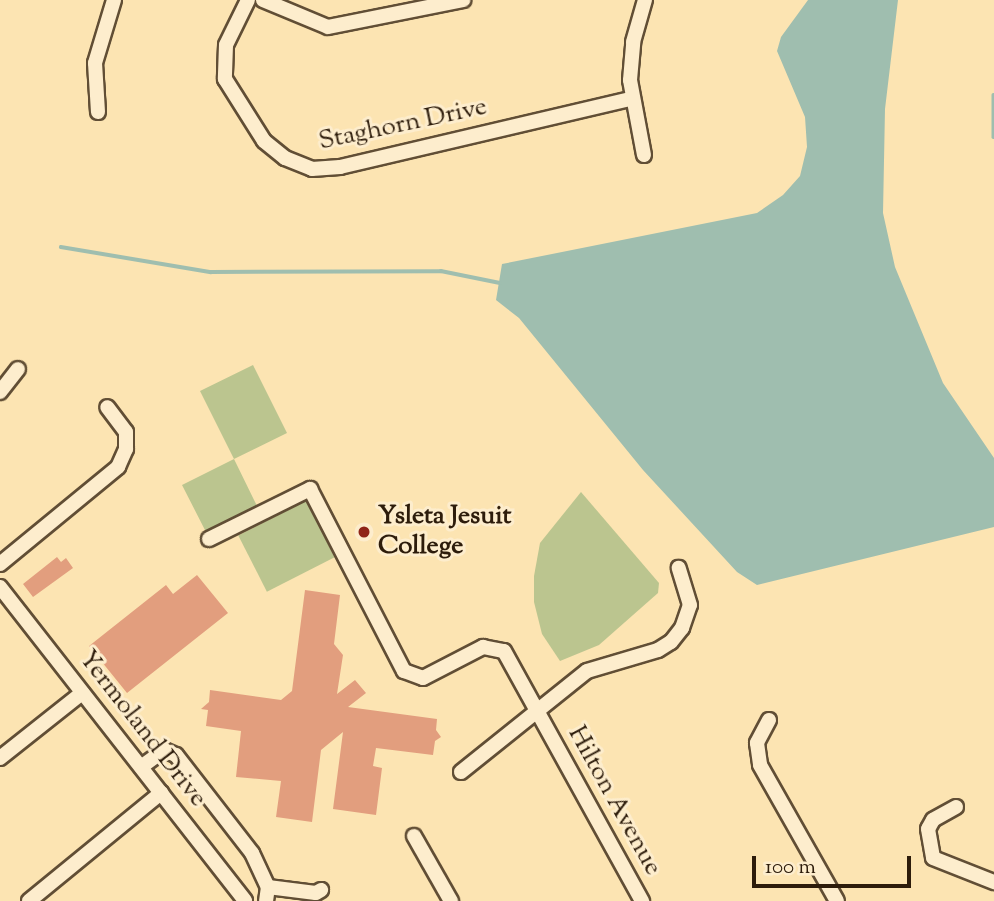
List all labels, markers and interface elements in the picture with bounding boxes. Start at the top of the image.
street label: Staghorn Drive [316,92,490,158]
place label: Ysleta Jesuit College [378,501,511,562]
marker: Ysleta Jesuit College [356,524,372,540]
street label: Yermoland Drive [71,644,213,814]
street label: Hilton Avenue [560,721,668,881]
scale bar [756,842,915,886]
text: 100 m [765,853,816,883]

